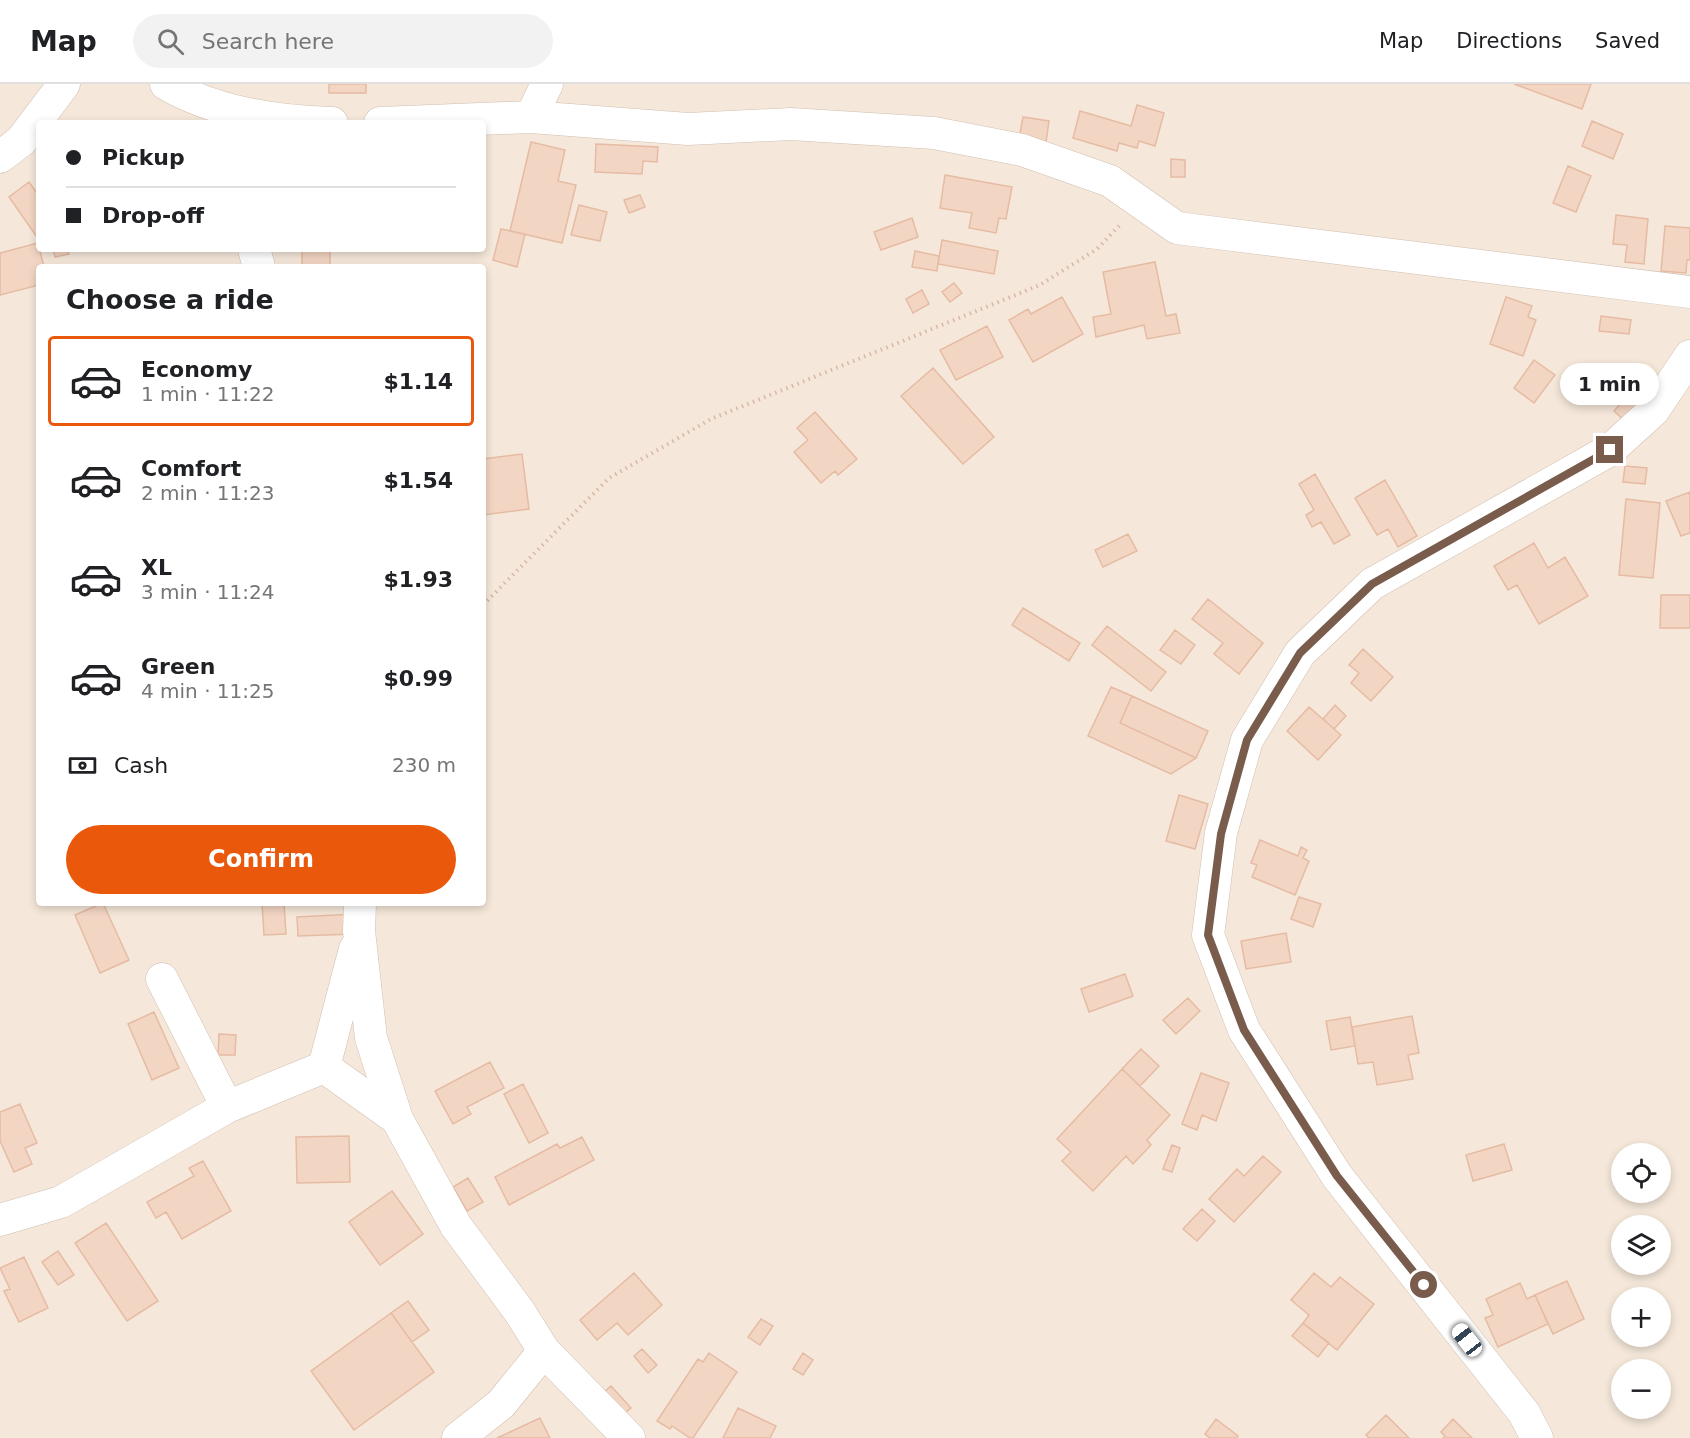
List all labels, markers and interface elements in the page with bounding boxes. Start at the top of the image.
search box [133,14,553,68]
text: Map [30,25,97,58]
icon: search [154,25,187,58]
text: Search here [202,29,334,54]
text: Map [1379,29,1423,53]
text: Directions [1456,29,1562,53]
text: Saved [1595,29,1660,53]
text: Pickup [102,145,185,170]
text: Drop-off [102,203,204,228]
text: Choose a ride [66,284,274,315]
icon: car [69,354,123,408]
text: Economy [141,357,252,382]
callout: 1 min [1560,363,1660,405]
text: $1.14 [383,369,453,394]
text: 1 min [1578,372,1641,396]
text: 1 min · 11:22 [141,382,275,406]
route end [1596,436,1623,463]
icon: car [69,453,123,507]
text: Comfort [141,456,241,481]
text: $1.54 [383,468,453,493]
text: 2 min · 11:23 [141,481,275,505]
icon: car [69,552,123,606]
text: XL [141,555,172,580]
text: $1.93 [383,567,453,592]
text: 3 min · 11:24 [141,580,275,604]
icon: car [69,651,123,705]
text: Green [141,654,215,679]
text: $0.99 [383,666,453,691]
text: 4 min · 11:25 [141,679,275,703]
icon: cash [66,749,99,782]
text: Cash [114,753,168,778]
text: 230 m [392,753,456,777]
button: Confirm [66,825,456,894]
map controls [1611,1143,1671,1419]
button: locate [1611,1143,1671,1203]
button: layers [1611,1215,1671,1275]
route start [1410,1271,1437,1298]
button: + [1611,1287,1671,1347]
car [1449,1320,1485,1360]
button: − [1611,1359,1671,1419]

